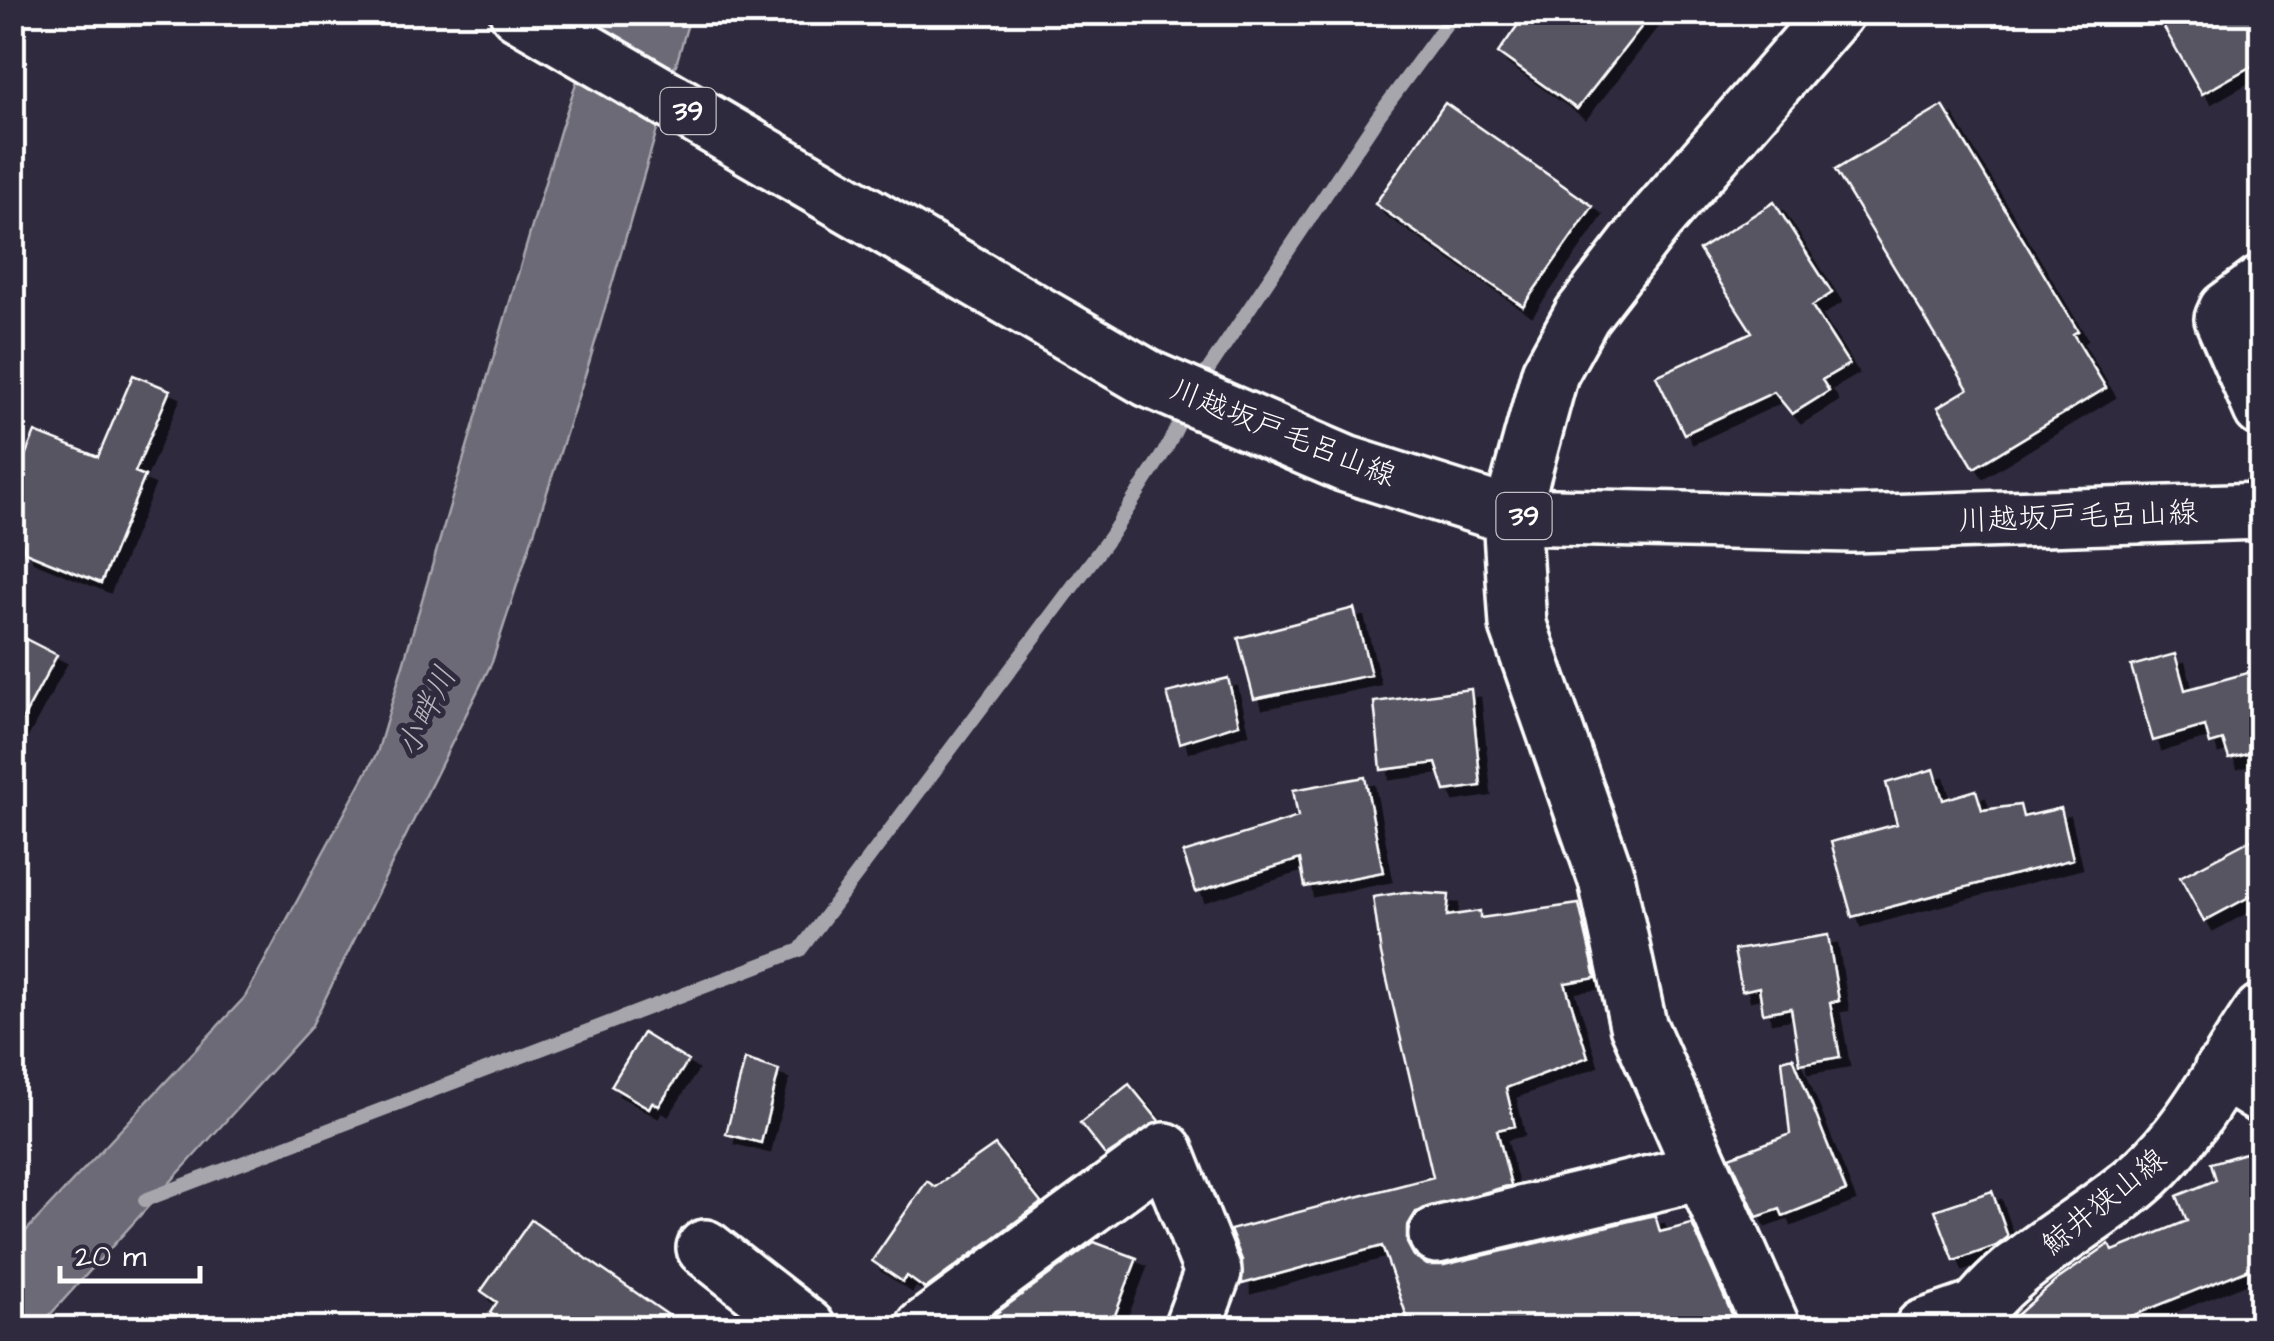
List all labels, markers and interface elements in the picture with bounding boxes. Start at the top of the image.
road number: 39 [660,88,716,134]
street label: 川越坂戸毛呂山線 [1164,369,1402,497]
street label: 川越坂戸毛呂山線 [1957,492,2199,542]
road number: 39 [1496,493,1552,539]
water label: 小畔川 [386,659,468,765]
street label: 鯨井狭山線 [2032,1138,2176,1266]
scale bar [60,1221,200,1283]
text: 20 m [75,1236,147,1278]

